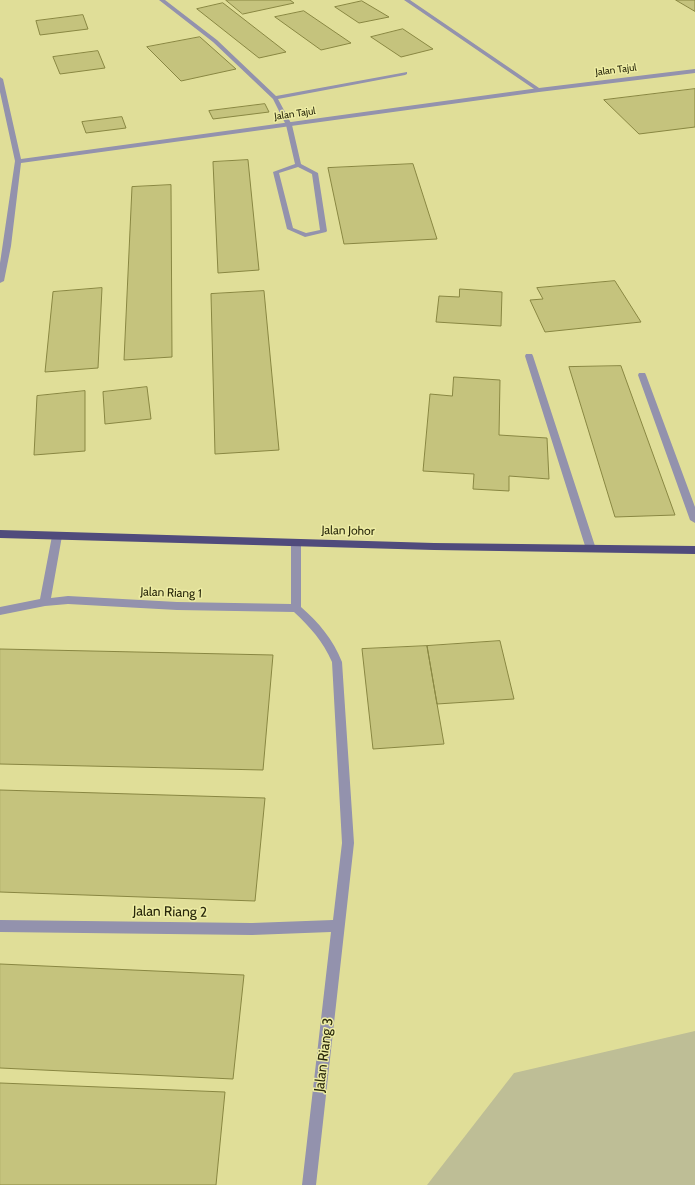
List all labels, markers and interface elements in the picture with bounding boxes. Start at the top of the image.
street label: Jalan Tajul [595,62,637,78]
street label: Jalan Tajul [274,105,316,123]
street label: Jalan Johor [321,523,375,539]
street label: Jalan Riang 1 [140,585,202,601]
street label: Jalan Riang 2 [133,903,207,921]
street label: Jalan Riang 3 [311,1017,337,1093]

